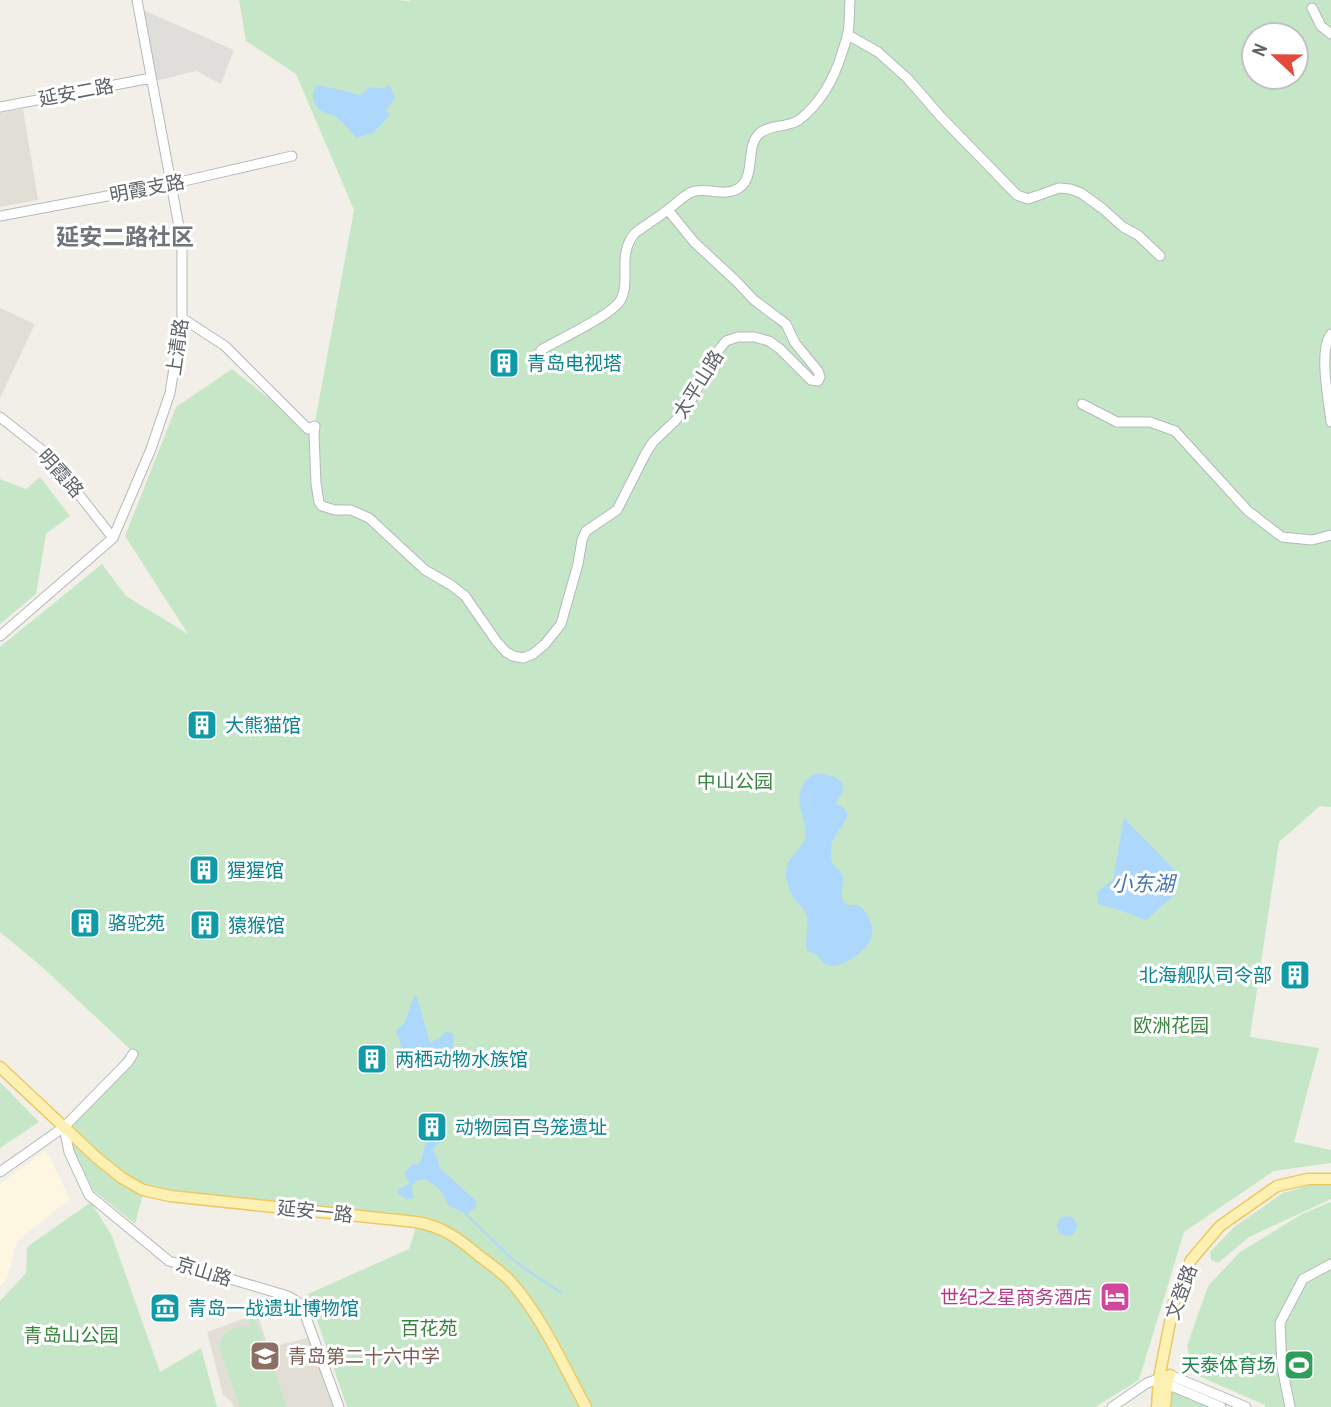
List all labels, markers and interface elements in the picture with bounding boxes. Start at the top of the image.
north arrow [1240,21,1310,91]
text: N [1245,40,1273,60]
street label: 延安二路 [36,72,116,112]
street label: 明霞支路 [107,168,187,208]
district label: 延安二路社区 [56,221,194,252]
street label: 上清路 [160,317,194,377]
street label: 太平山路 [667,345,729,423]
building icon: 青岛电视塔 [487,346,521,380]
place label: 青岛电视塔 [527,350,622,376]
street label: 明霞路 [32,443,90,503]
building icon: 大熊猫馆 [185,708,219,742]
place label: 大熊猫馆 [225,712,301,738]
park label: 中山公园 [697,768,773,794]
building icon: 猩猩馆 [187,853,221,887]
place label: 猩猩馆 [227,857,284,883]
water label: 小东湖 [1112,869,1177,898]
building icon: 骆驼苑 [68,906,102,940]
building icon: 猿猴馆 [188,908,222,942]
place label: 骆驼苑 [108,910,165,936]
place label: 猿猴馆 [228,912,285,938]
building icon: 北海舰队司令部 [1278,958,1312,992]
place label: 北海舰队司令部 [1139,962,1272,988]
park label: 欧洲花园 [1133,1012,1209,1038]
building icon: 两栖动物水族馆 [355,1042,389,1076]
place label: 两栖动物水族馆 [395,1046,528,1072]
building icon: 动物园百鸟笼遗址 [415,1110,449,1144]
place label: 动物园百鸟笼遗址 [455,1114,607,1140]
street label: 延安一路 [276,1194,354,1228]
street label: 京山路 [173,1250,235,1292]
street label: 文登路 [1159,1261,1203,1323]
hotel icon: 世纪之星商务酒店 [1098,1280,1132,1314]
place label: 世纪之星商务酒店 [940,1284,1092,1310]
museum icon: 青岛一战遗址博物馆 [148,1291,182,1325]
place label: 青岛一战遗址博物馆 [188,1295,359,1321]
park label: 百花苑 [400,1315,458,1341]
park label: 青岛山公园 [23,1322,119,1348]
school or university icon: 青岛第二十六中学 [248,1339,282,1373]
place label: 青岛第二十六中学 [288,1343,440,1369]
sports icon: 天泰体育场 [1282,1348,1316,1382]
place label: 天泰体育场 [1181,1352,1276,1378]

